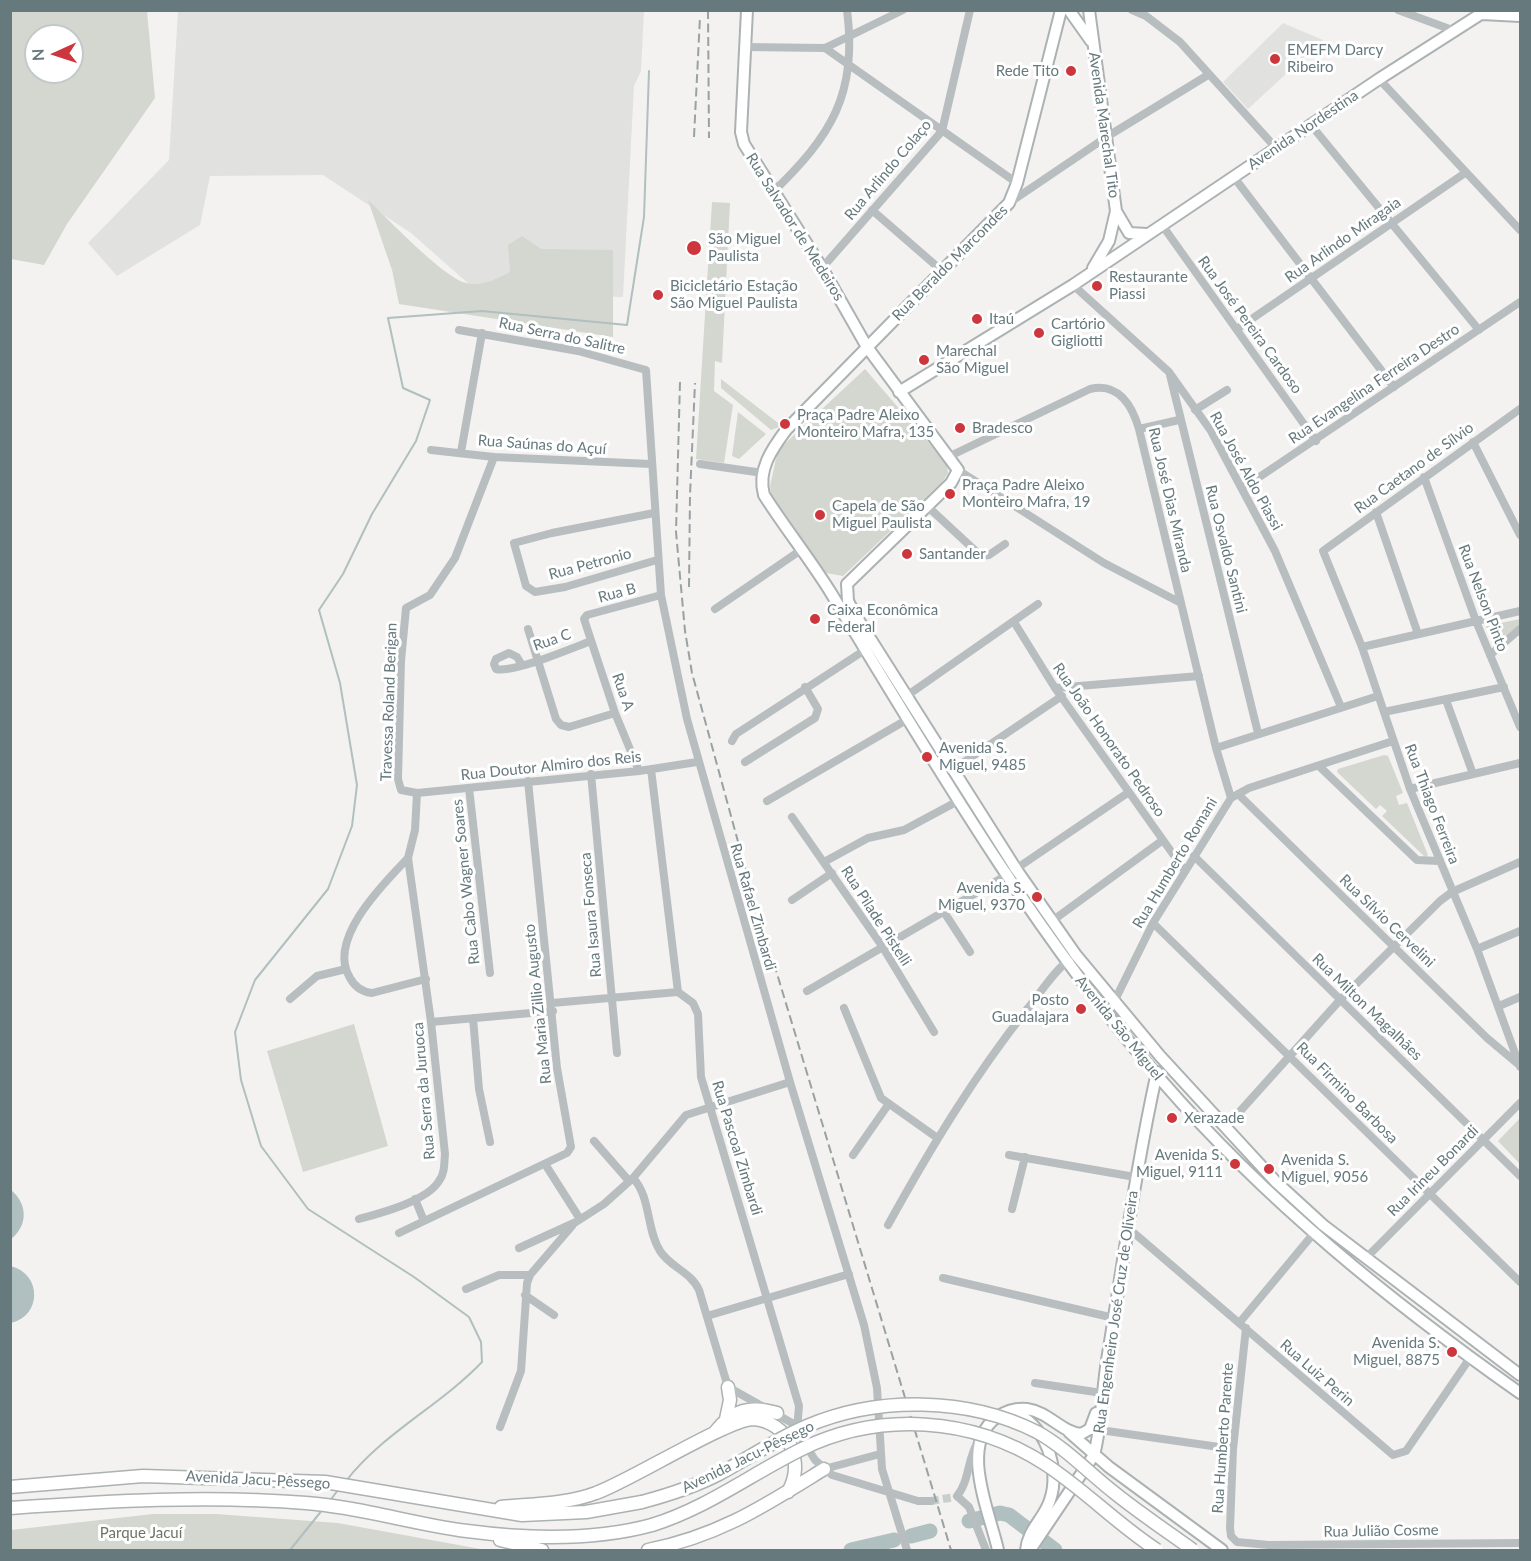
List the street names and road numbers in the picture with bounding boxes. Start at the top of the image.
street label: Avenida Marechal Tito [1085,51,1123,199]
street label: Avenida Nordestina [1244,86,1362,174]
street label: Rua Arlindo Colaço [841,116,935,224]
street label: Rua Salvador de Medeiros [742,150,848,304]
street label: Rua Arlindo Miragaia [1282,193,1404,287]
street label: Rua Beraldo Marcondes [888,201,1012,325]
street label: Rua José Pereira Cardoso [1194,253,1306,397]
street label: Rua Serra do Salitre [497,314,627,358]
street label: Rua Evangelina Ferreira Destro [1285,320,1463,448]
street label: Rua José Aldo Piassi [1206,409,1286,533]
street label: Rua Caetano de Sílvio [1351,419,1477,517]
street label: Rua José Dias Miranda [1145,426,1195,574]
street label: Rua Saúnas do Açuí [477,432,607,458]
street label: Rua Osvaldo Santini [1201,483,1251,615]
street label: Rua Nelson Pinto [1454,542,1512,654]
street label: Rua Petronio [547,544,633,584]
street label: Rua B [596,579,638,607]
street label: Travessa Roland Berigan [377,622,401,782]
street label: Rua C [531,625,573,655]
street label: Rua João Honorato Pedroso [1049,660,1169,820]
street label: Rua A [608,671,638,713]
street label: Rua Thiago Ferreira [1401,741,1463,867]
street label: Rua Doutor Almiro dos Reis [460,748,642,784]
street label: Rua Humberto Romani [1129,794,1221,932]
street label: Rua Cabo Wagner Soares [448,798,484,966]
street label: Rua Rafael Zimbardi [726,841,780,973]
street label: Rua Isaura Fonseca [577,852,605,978]
street label: Rua Pilade Pistelli [837,863,915,969]
street label: Rua Sílvio Cervelini [1336,871,1438,971]
street label: Rua Maria Zillio Augusto [521,923,555,1085]
street label: Rua Milton Magalhães [1308,950,1426,1064]
street label: Avenida São Miguel [1071,972,1167,1084]
street label: Rua Serra da Juruoca [409,1021,439,1161]
street label: Rua Firmino Barbosa [1292,1038,1402,1148]
street label: Rua Pascoal Zimbardi [708,1079,766,1217]
street label: Rua Irineu Bonardi [1384,1122,1482,1220]
street label: Rua Engenheiro José Cruz de Oliveira [1090,1189,1142,1435]
street label: Rua Luiz Perin [1276,1336,1358,1410]
street label: Rua Humberto Parente [1209,1362,1237,1514]
street label: Avenida Jacu-Pêssego [679,1417,817,1497]
street label: Avenida Jacu-Pêssego [185,1467,331,1493]
street label: Rua Julião Cosme [1323,1521,1439,1541]

